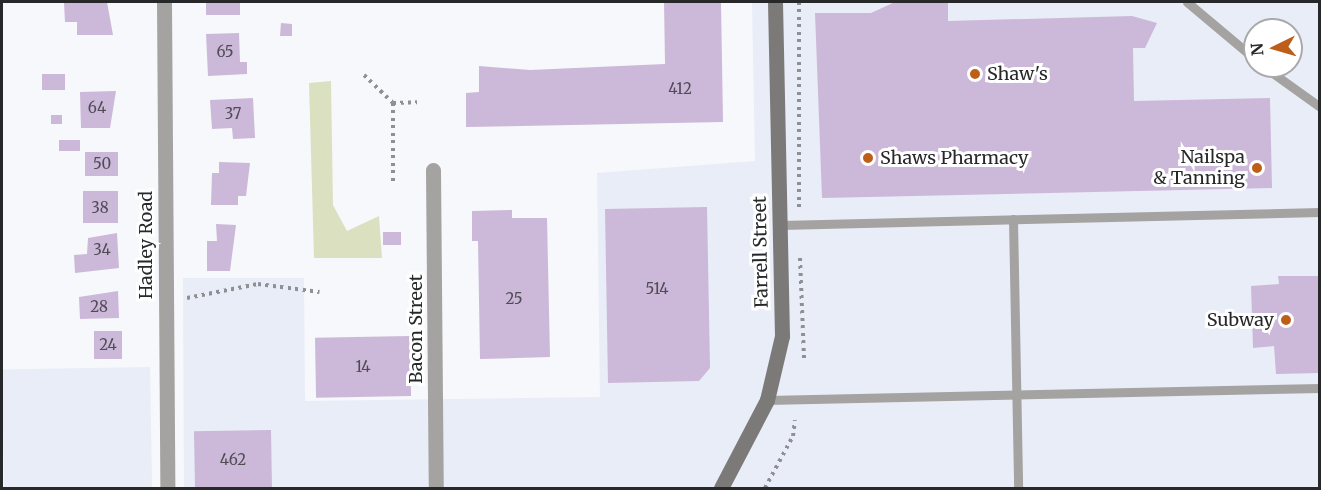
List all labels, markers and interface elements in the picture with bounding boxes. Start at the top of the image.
north arrow [1243,18,1303,78]
text: N [1247,42,1268,57]
house number: 65 [216,43,234,61]
place label: Shaw's [987,63,1048,85]
marker: Shaw's [968,67,982,81]
house number: 412 [668,80,692,98]
house number: 64 [88,99,106,117]
house number: 37 [225,105,241,123]
place label: Shaws Pharmacy [880,147,1029,169]
place label: Nailspa & Tanning [1153,147,1245,190]
marker: Shaws Pharmacy [861,151,875,165]
house number: 50 [93,155,111,173]
marker: Nailspa & Tanning [1250,161,1264,175]
street label: Hadley Road [135,191,157,299]
street label: Farrell Street [749,196,773,308]
house number: 38 [91,199,109,217]
house number: 34 [93,241,111,259]
street label: Bacon Street [405,274,427,384]
house number: 514 [645,280,669,298]
house number: 25 [505,290,523,308]
house number: 28 [90,298,108,316]
place label: Subway [1207,309,1274,331]
marker: Subway [1279,313,1293,327]
house number: 24 [99,336,117,354]
house number: 14 [355,358,371,376]
house number: 462 [220,451,246,469]

